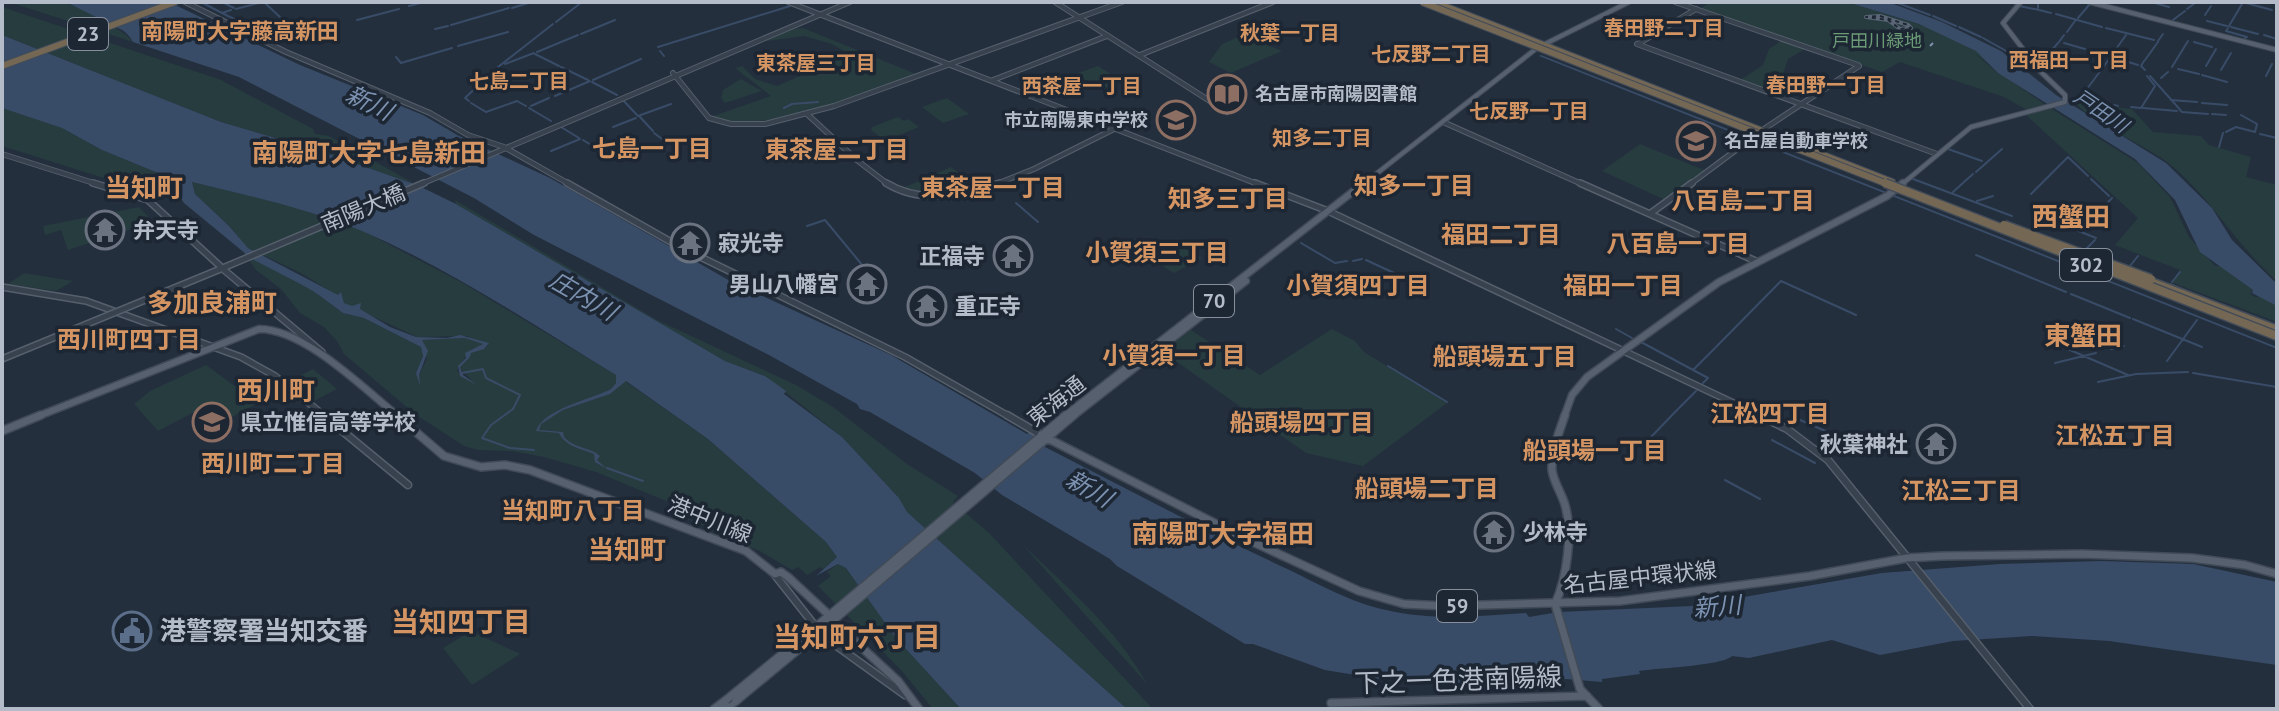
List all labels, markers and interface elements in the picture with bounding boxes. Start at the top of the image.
district label: 春田野二丁目 [1604,15,1724,41]
district label: 南陽町大字藤高新田 [141,17,339,45]
road number: 23 [68,18,108,50]
district label: 秋葉一丁目 [1240,20,1340,46]
park label: 戸田川緑地 [1832,29,1922,52]
district label: 七反野二丁目 [1371,41,1491,67]
district label: 西福田一丁目 [2009,47,2129,73]
district label: 東茶屋三丁目 [756,50,876,76]
district label: 七島二丁目 [469,68,569,94]
district label: 春田野一丁目 [1766,72,1886,98]
district label: 西茶屋一丁目 [1022,73,1142,99]
library icon: 名古屋市南陽図書館 [1206,73,1248,115]
water label: 新川 [341,78,400,128]
place label: 名古屋市南陽図書館 [1255,82,1417,105]
water label: 戸田川 [2069,83,2135,140]
district label: 七反野一丁目 [1469,98,1589,124]
school or university icon: 市立南陽東中学校 [1155,99,1197,141]
place label: 市立南陽東中学校 [1004,108,1148,131]
school or university icon: 名古屋自動車学校 [1675,120,1717,162]
district label: 知多二丁目 [1272,125,1372,151]
place label: 名古屋自動車学校 [1724,129,1868,152]
district label: 七島一丁目 [592,133,712,164]
district label: 東茶屋二丁目 [765,134,909,165]
district label: 南陽町大字七島新田 [252,136,486,169]
district label: 知多一丁目 [1354,170,1474,201]
district label: 当知町 [105,171,183,204]
district label: 東茶屋一丁目 [921,172,1065,203]
street label: 南陽大橋 [317,178,409,238]
district label: 知多三丁目 [1168,183,1288,214]
district label: 八百島二丁目 [1671,185,1815,216]
district label: 西蟹田 [2032,200,2110,233]
temple icon: 弁天寺 [84,209,126,251]
place label: 弁天寺 [133,216,199,244]
district label: 福田二丁目 [1441,219,1561,250]
temple icon: 寂光寺 [669,222,711,264]
district label: 八百島一丁目 [1606,228,1750,259]
place label: 寂光寺 [718,229,784,257]
temple icon: 正福寺 [992,235,1034,277]
district label: 小賀須三丁目 [1085,237,1229,268]
place label: 正福寺 [919,242,985,270]
road number: 302 [2060,249,2112,281]
temple icon: 男山八幡宮 [846,263,888,305]
water label: 庄内川 [544,264,625,328]
place label: 男山八幡宮 [729,270,839,298]
district label: 小賀須四丁目 [1286,270,1430,301]
district label: 福田一丁目 [1563,270,1683,301]
temple icon: 重正寺 [906,285,948,327]
road number: 70 [1194,285,1234,317]
district label: 多加良浦町 [147,286,277,319]
place label: 重正寺 [955,292,1021,320]
district label: 東蟹田 [2044,319,2122,352]
district label: 西川町四丁目 [57,324,201,355]
district label: 小賀須一丁目 [1102,340,1246,371]
district label: 船頭場五丁目 [1433,341,1577,372]
street label: 東海通 [1021,370,1091,432]
district label: 西川町 [237,374,315,407]
district label: 江松四丁目 [1710,398,1830,429]
school or university icon: 県立惟信高等学校 [191,401,233,443]
district label: 船頭場四丁目 [1230,407,1374,438]
place label: 県立惟信高等学校 [240,408,416,436]
district label: 江松五丁目 [2055,420,2175,451]
temple icon: 秋葉神社 [1915,423,1957,465]
place label: 秋葉神社 [1820,430,1908,458]
district label: 船頭場一丁目 [1523,435,1667,466]
district label: 西川町二丁目 [201,448,345,479]
water label: 新川 [1061,463,1120,515]
district label: 船頭場二丁目 [1355,473,1499,504]
district label: 江松三丁目 [1901,475,2021,506]
street label: 港中川線 [664,490,756,548]
district label: 当知町八丁目 [501,495,645,526]
temple icon: 少林寺 [1473,511,1515,553]
district label: 南陽町大字福田 [1132,517,1314,550]
place label: 少林寺 [1522,518,1588,546]
district label: 当知町 [588,533,666,566]
street label: 名古屋中環状線 [1562,555,1718,599]
water label: 新川 [1692,589,1745,624]
road number: 59 [1437,590,1477,622]
district label: 当知四丁目 [391,603,531,640]
public building icon: 港警察署当知交番 [111,610,153,652]
place label: 港警察署当知交番 [160,614,368,647]
district label: 当知町六丁目 [773,618,941,655]
street label: 下之一色港南陽線 [1353,659,1563,700]

